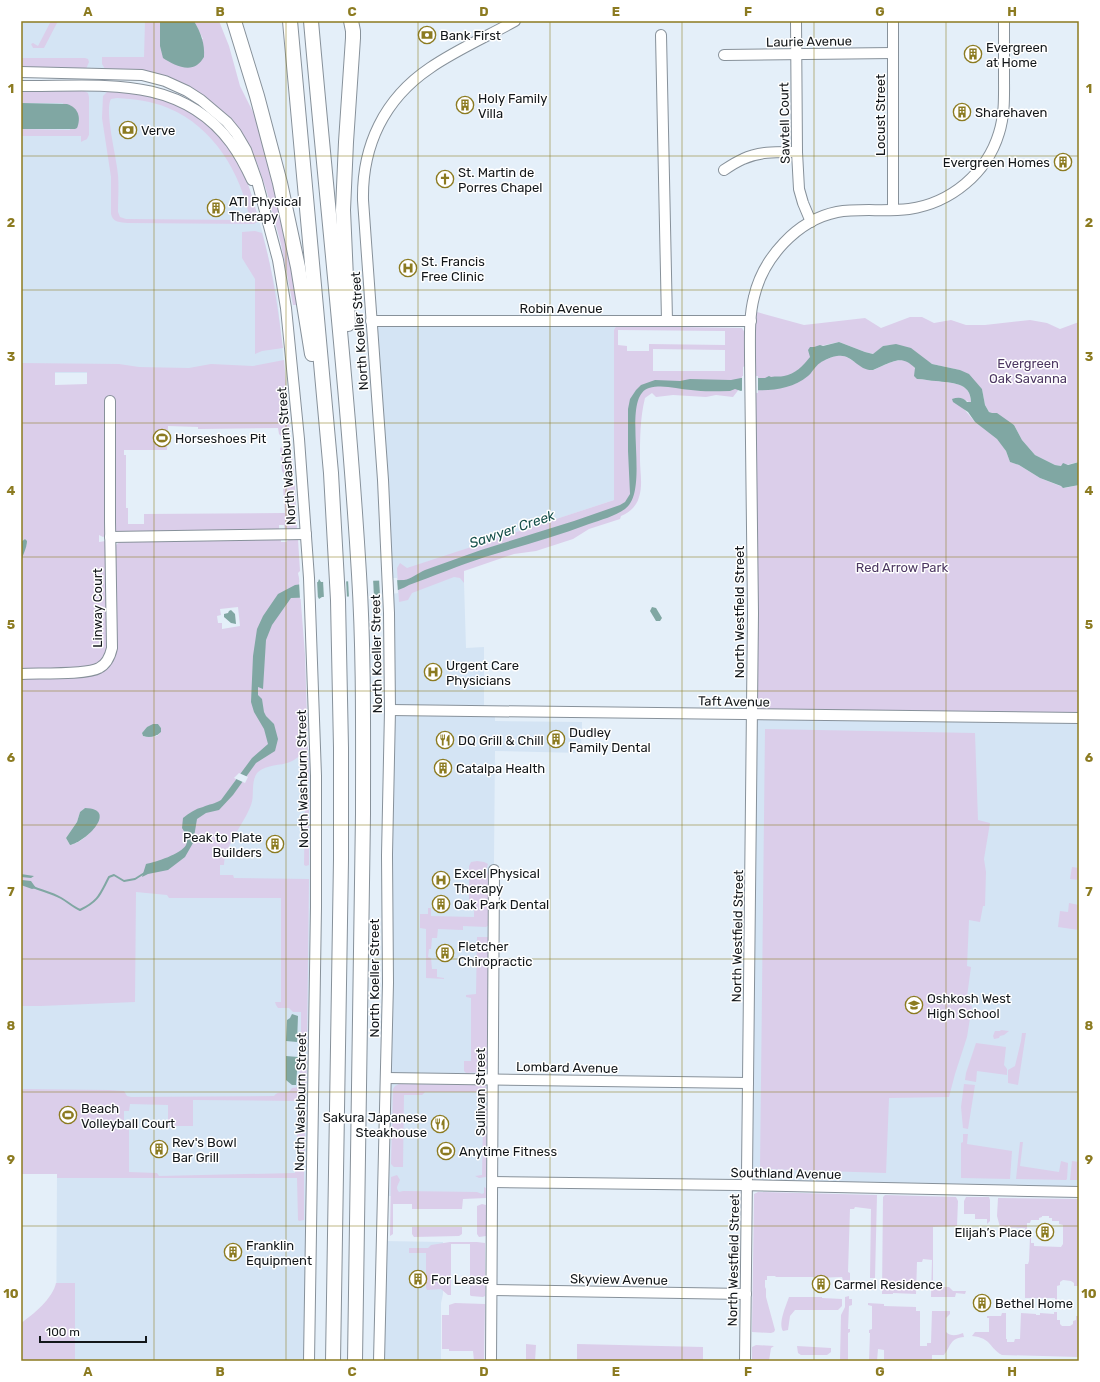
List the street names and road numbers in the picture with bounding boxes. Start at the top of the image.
street label: Laurie Avenue [766,33,852,50]
street label: Locust Street [873,74,888,156]
street label: Sawtell Court [776,82,793,164]
street label: North Koeller Street [348,271,371,391]
street label: Robin Avenue [519,301,603,316]
street label: North Washburn Street [274,386,299,526]
street label: North Westfield Street [732,546,747,678]
street label: Linway Court [90,568,105,648]
street label: North Koeller Street [368,594,385,714]
street label: Taft Avenue [698,693,770,710]
street label: North Washburn Street [294,710,311,848]
street label: North Westfield Street [729,870,746,1002]
street label: North Koeller Street [367,919,382,1037]
street label: North Washburn Street [292,1033,309,1171]
street label: Sullivan Street [473,1048,488,1136]
street label: Lombard Avenue [516,1059,618,1076]
street label: Southland Avenue [731,1165,841,1182]
street label: North Westfield Street [725,1194,742,1326]
street label: Skyview Avenue [570,1271,668,1288]

